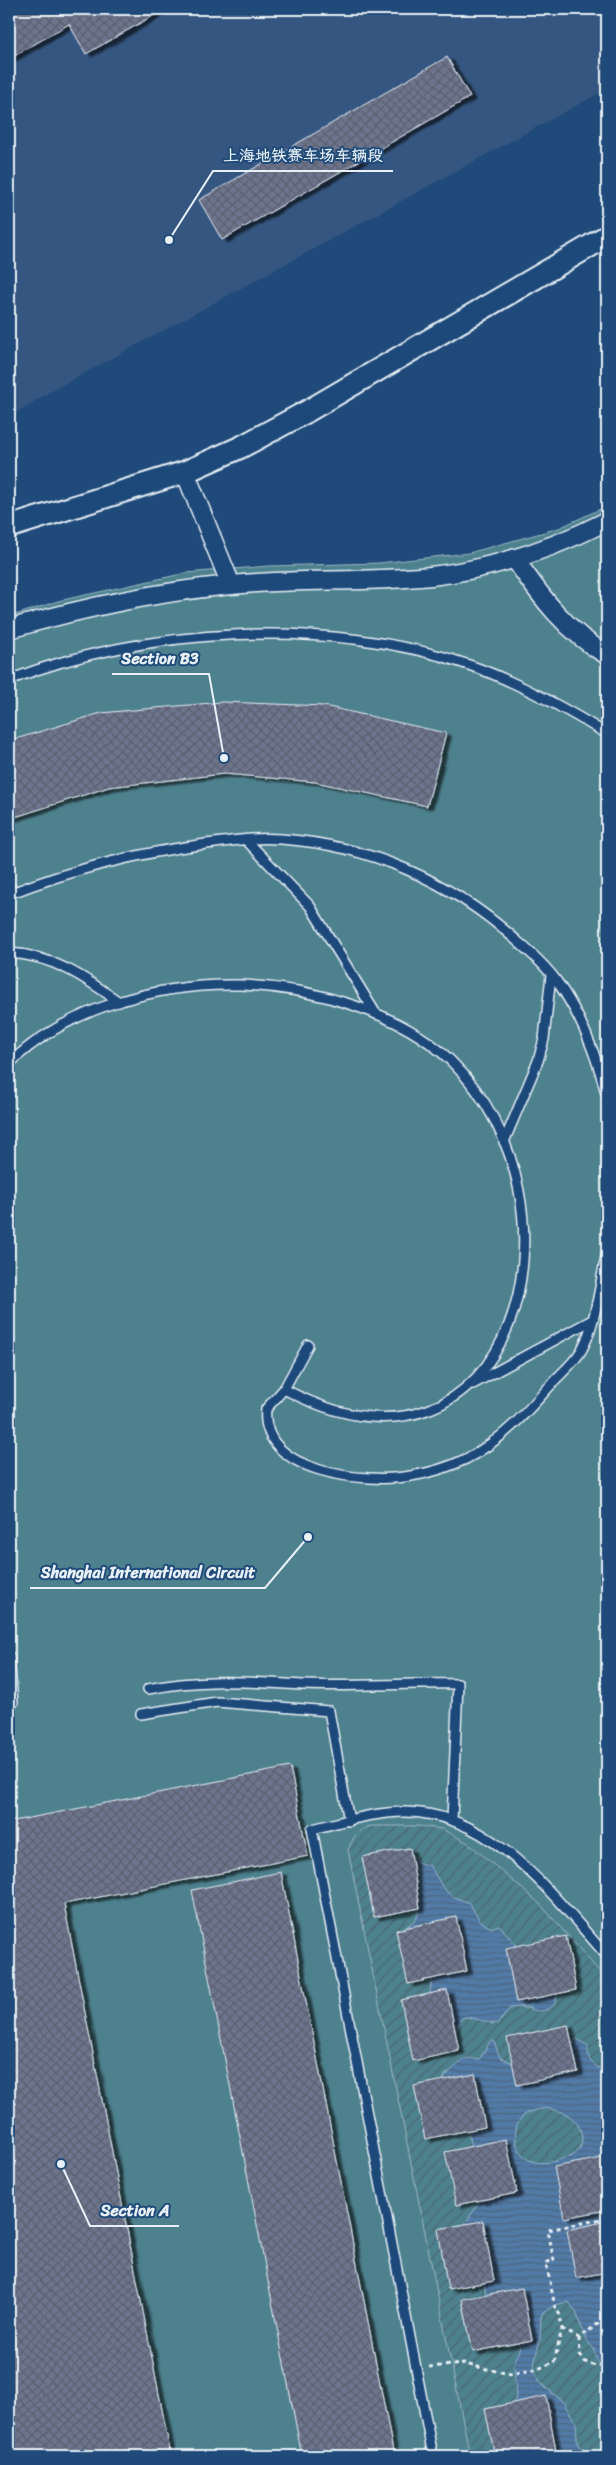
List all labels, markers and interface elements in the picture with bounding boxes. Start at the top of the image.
callout: 上海地铁赛车场车辆段 [213,140,393,171]
text: 上海地铁赛车场车辆段 [223,141,383,170]
callout: Section B3 [112,643,209,674]
text: Section B3 [120,644,199,673]
callout: Shanghai International Circuit [30,1557,265,1588]
text: Shanghai International Circuit [40,1558,255,1587]
callout: Section A [90,2195,179,2226]
text: Section A [100,2196,169,2225]

